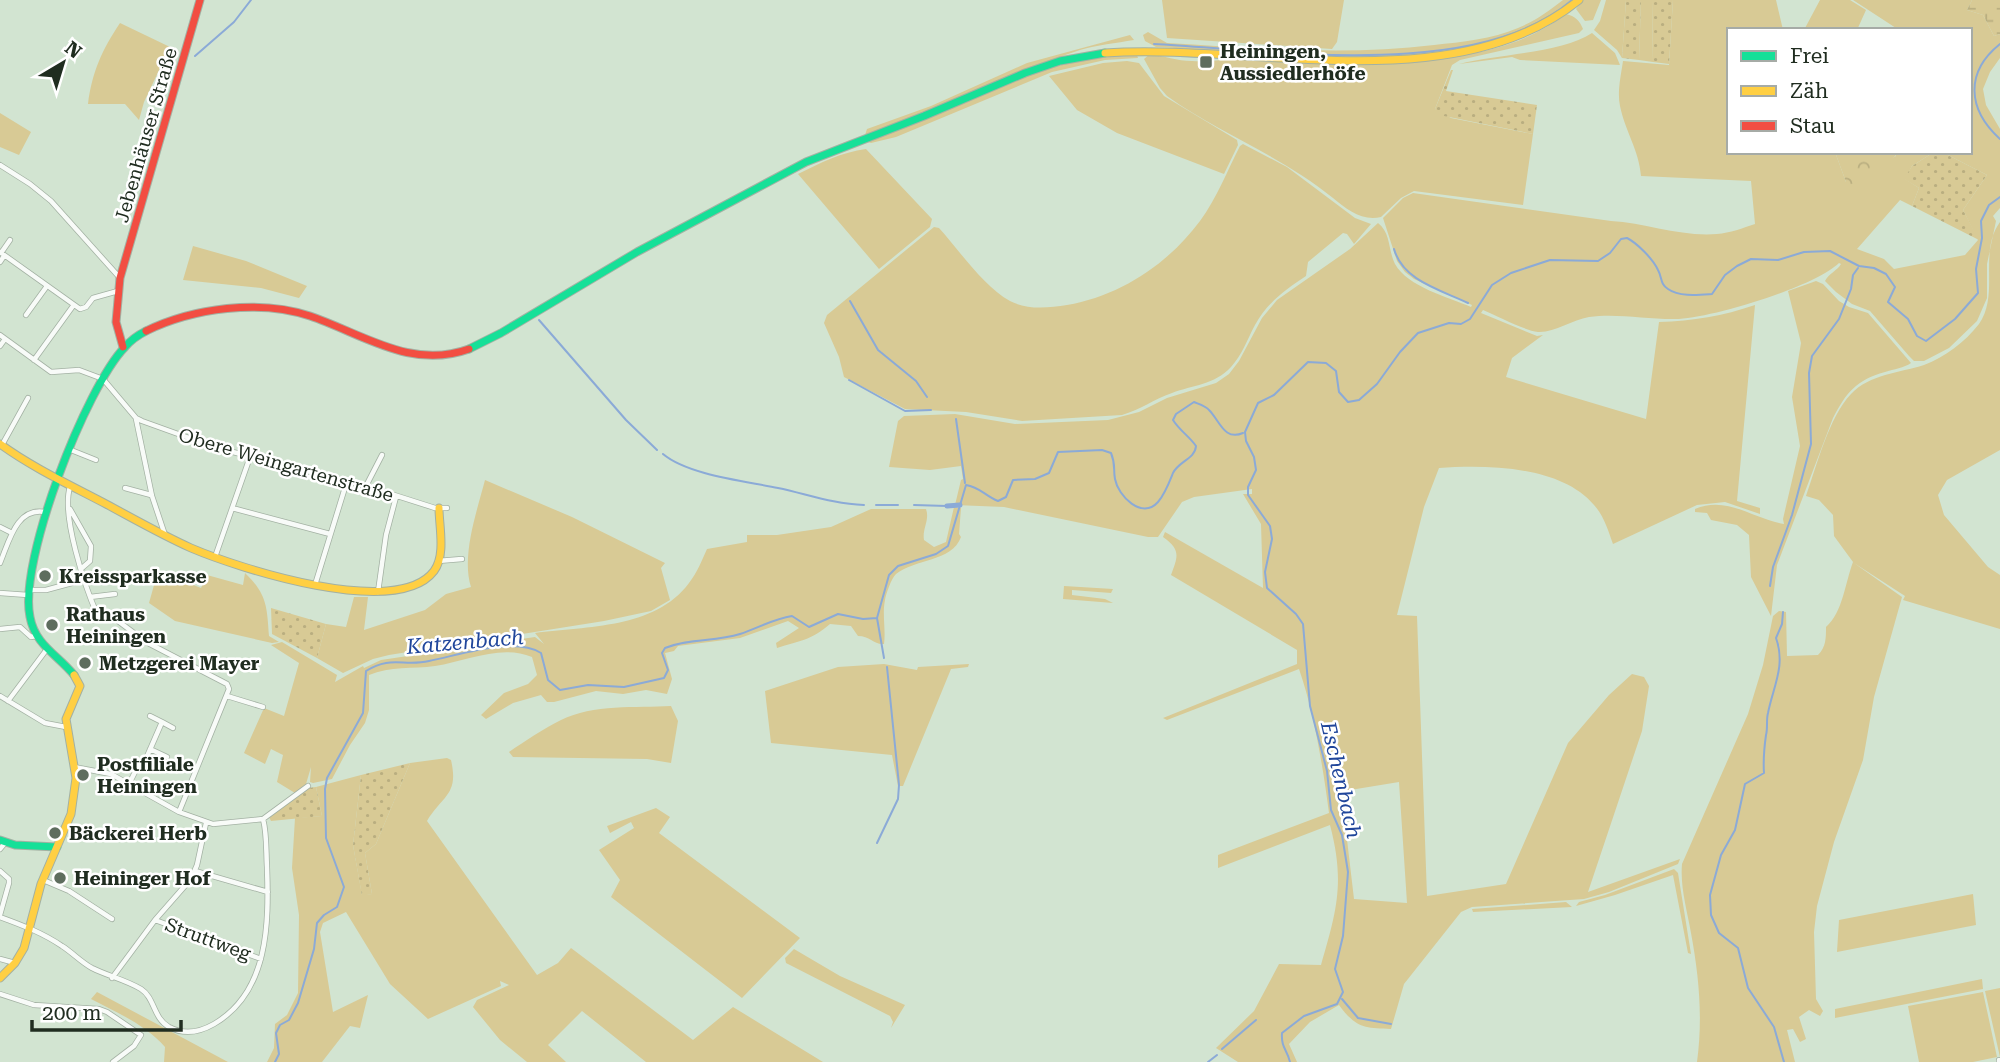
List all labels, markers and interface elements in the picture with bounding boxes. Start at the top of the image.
north arrow [28,28,98,98]
legend [1727,28,1972,154]
text: N [60,36,86,64]
place label: Heiningen, Aussiedlerhöfe [1220,40,1366,85]
text: Frei [1790,44,1829,68]
street label: Jebenhäuser Straße [110,45,182,225]
marker: Heiningen, Aussiedlerhöfe [1198,54,1214,70]
text: Zäh [1790,79,1829,103]
text: Stau [1790,114,1835,138]
street label: Obere Weingartenstraße [176,423,396,507]
place label: Kreissparkasse [59,565,207,588]
marker: Kreissparkasse [37,568,53,584]
place label: Rathaus Heiningen [66,603,166,648]
marker: Rathaus Heiningen [44,617,60,633]
water label: Katzenbach [404,625,525,659]
place label: Metzgerei Mayer [99,652,260,675]
marker: Metzgerei Mayer [77,655,93,671]
water label: Eschenbach [1316,718,1366,841]
place label: Postfiliale Heiningen [97,753,197,798]
marker: Postfiliale Heiningen [75,767,91,783]
place label: Bäckerei Herb [69,822,207,845]
marker: Bäckerei Herb [47,825,63,841]
place label: Heininger Hof [74,867,211,890]
marker: Heininger Hof [52,870,68,886]
street label: Struttweg [162,913,254,965]
scale bar [32,988,180,1032]
text: 200 m [42,1001,102,1025]

